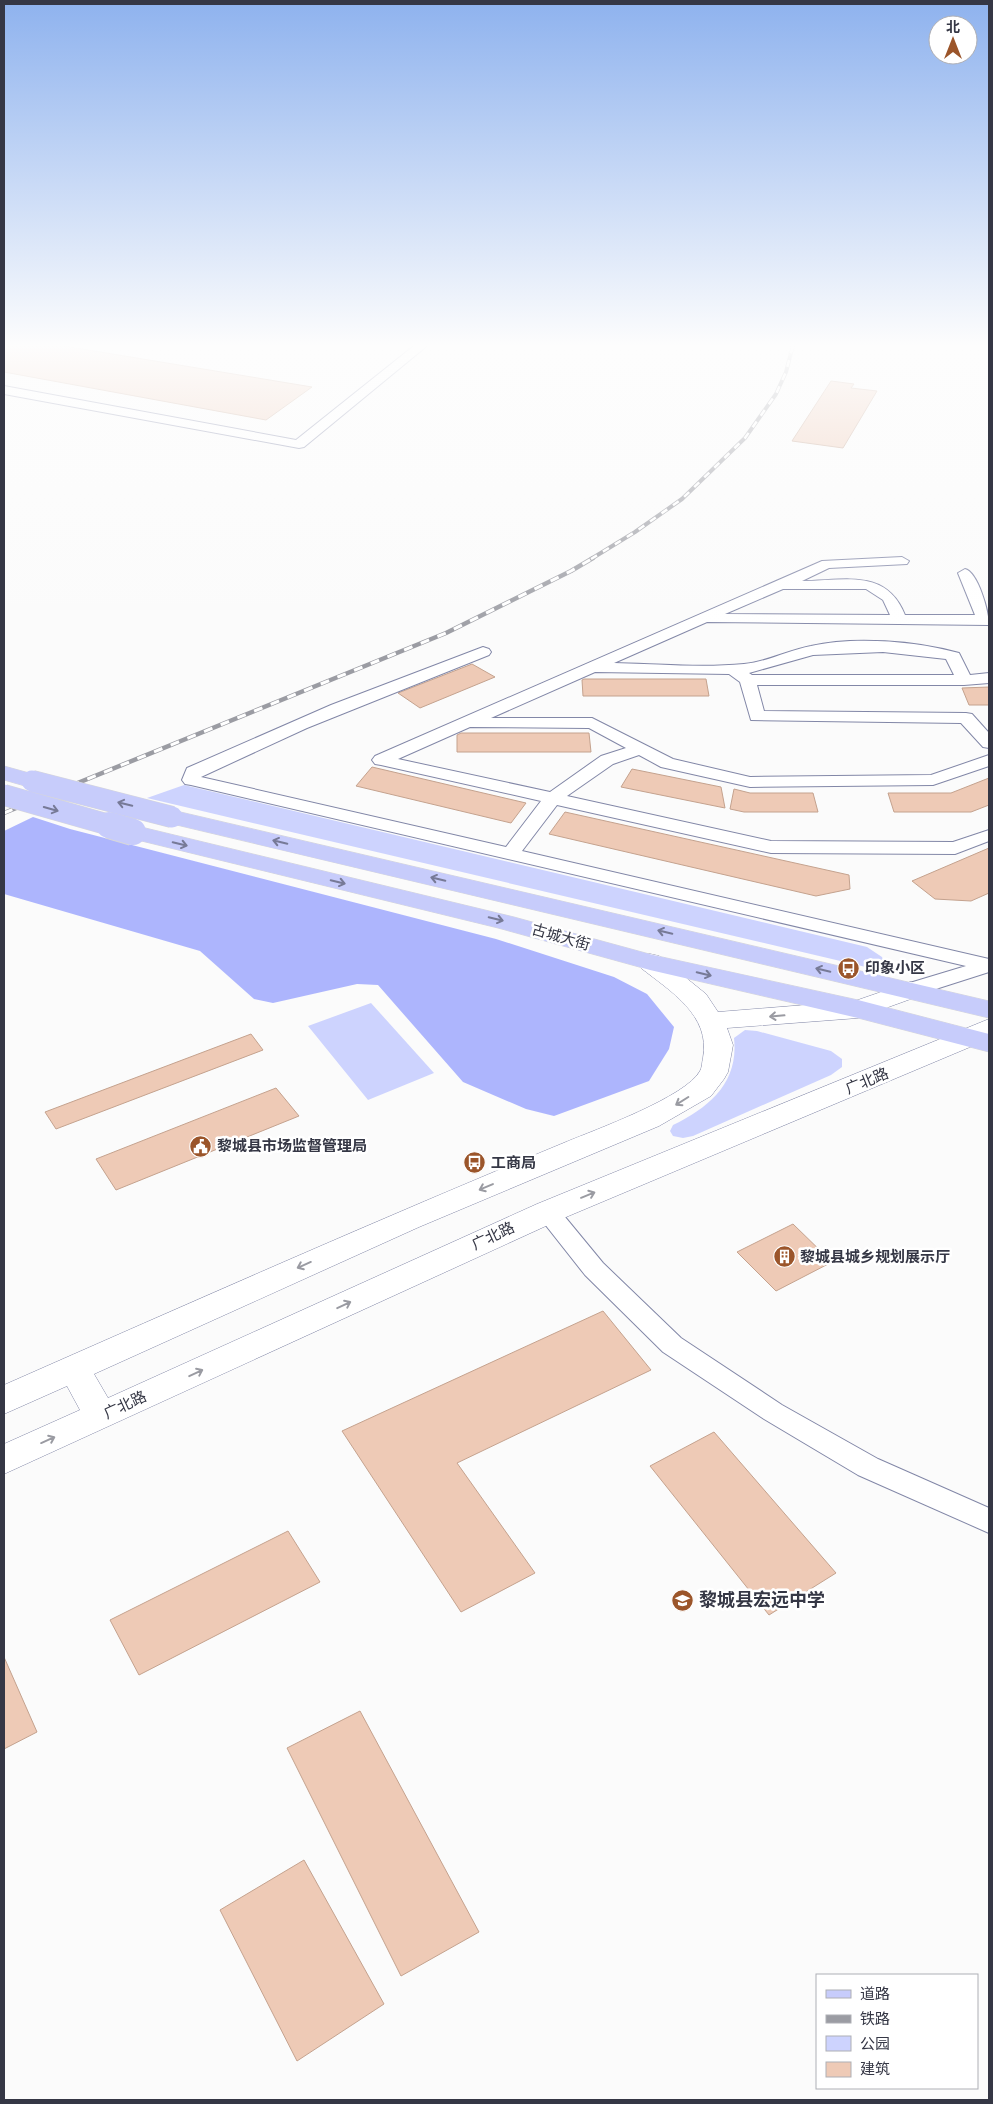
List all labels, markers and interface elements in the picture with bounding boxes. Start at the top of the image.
north arrow [928,15,978,65]
text: 北 [946,18,960,35]
one-way arrow [117,799,133,809]
one-way arrow [43,804,59,814]
one-way arrow [273,837,289,846]
one-way arrow [172,840,188,849]
one-way arrow [431,874,447,883]
one-way arrow [330,878,346,887]
one-way arrow [488,915,504,924]
street label: 古城大街 [530,919,593,953]
one-way arrow [657,927,673,936]
bus stop icon: 印象小区 [837,956,861,980]
place label: 印象小区 [865,958,925,976]
one-way arrow [815,965,831,974]
one-way arrow [696,970,712,979]
one-way arrow [769,1011,785,1020]
street label: 广北路 [842,1063,891,1097]
one-way arrow [676,1096,690,1106]
public building icon: 黎城县市场监督管理局 [189,1134,213,1158]
place label: 黎城县市场监督管理局 [217,1136,367,1154]
bus stop icon: 工商局 [463,1151,487,1175]
place label: 工商局 [491,1153,536,1171]
one-way arrow [478,1183,493,1192]
one-way arrow [580,1190,595,1199]
street label: 广北路 [468,1217,517,1253]
building icon: 黎城县城乡规划展示厅 [772,1245,796,1269]
place label: 黎城县城乡规划展示厅 [800,1247,950,1265]
one-way arrow [297,1261,312,1271]
one-way arrow [336,1300,351,1309]
one-way arrow [188,1367,203,1377]
street label: 广北路 [100,1386,149,1422]
one-way arrow [40,1435,55,1444]
school or university icon: 黎城县宏远中学 [671,1588,695,1612]
place label: 黎城县宏远中学 [699,1588,825,1610]
legend [816,1974,978,2089]
text: 道路 [860,1984,890,2002]
text: 铁路 [860,2009,890,2027]
text: 公园 [860,2034,890,2052]
text: 建筑 [860,2059,890,2077]

